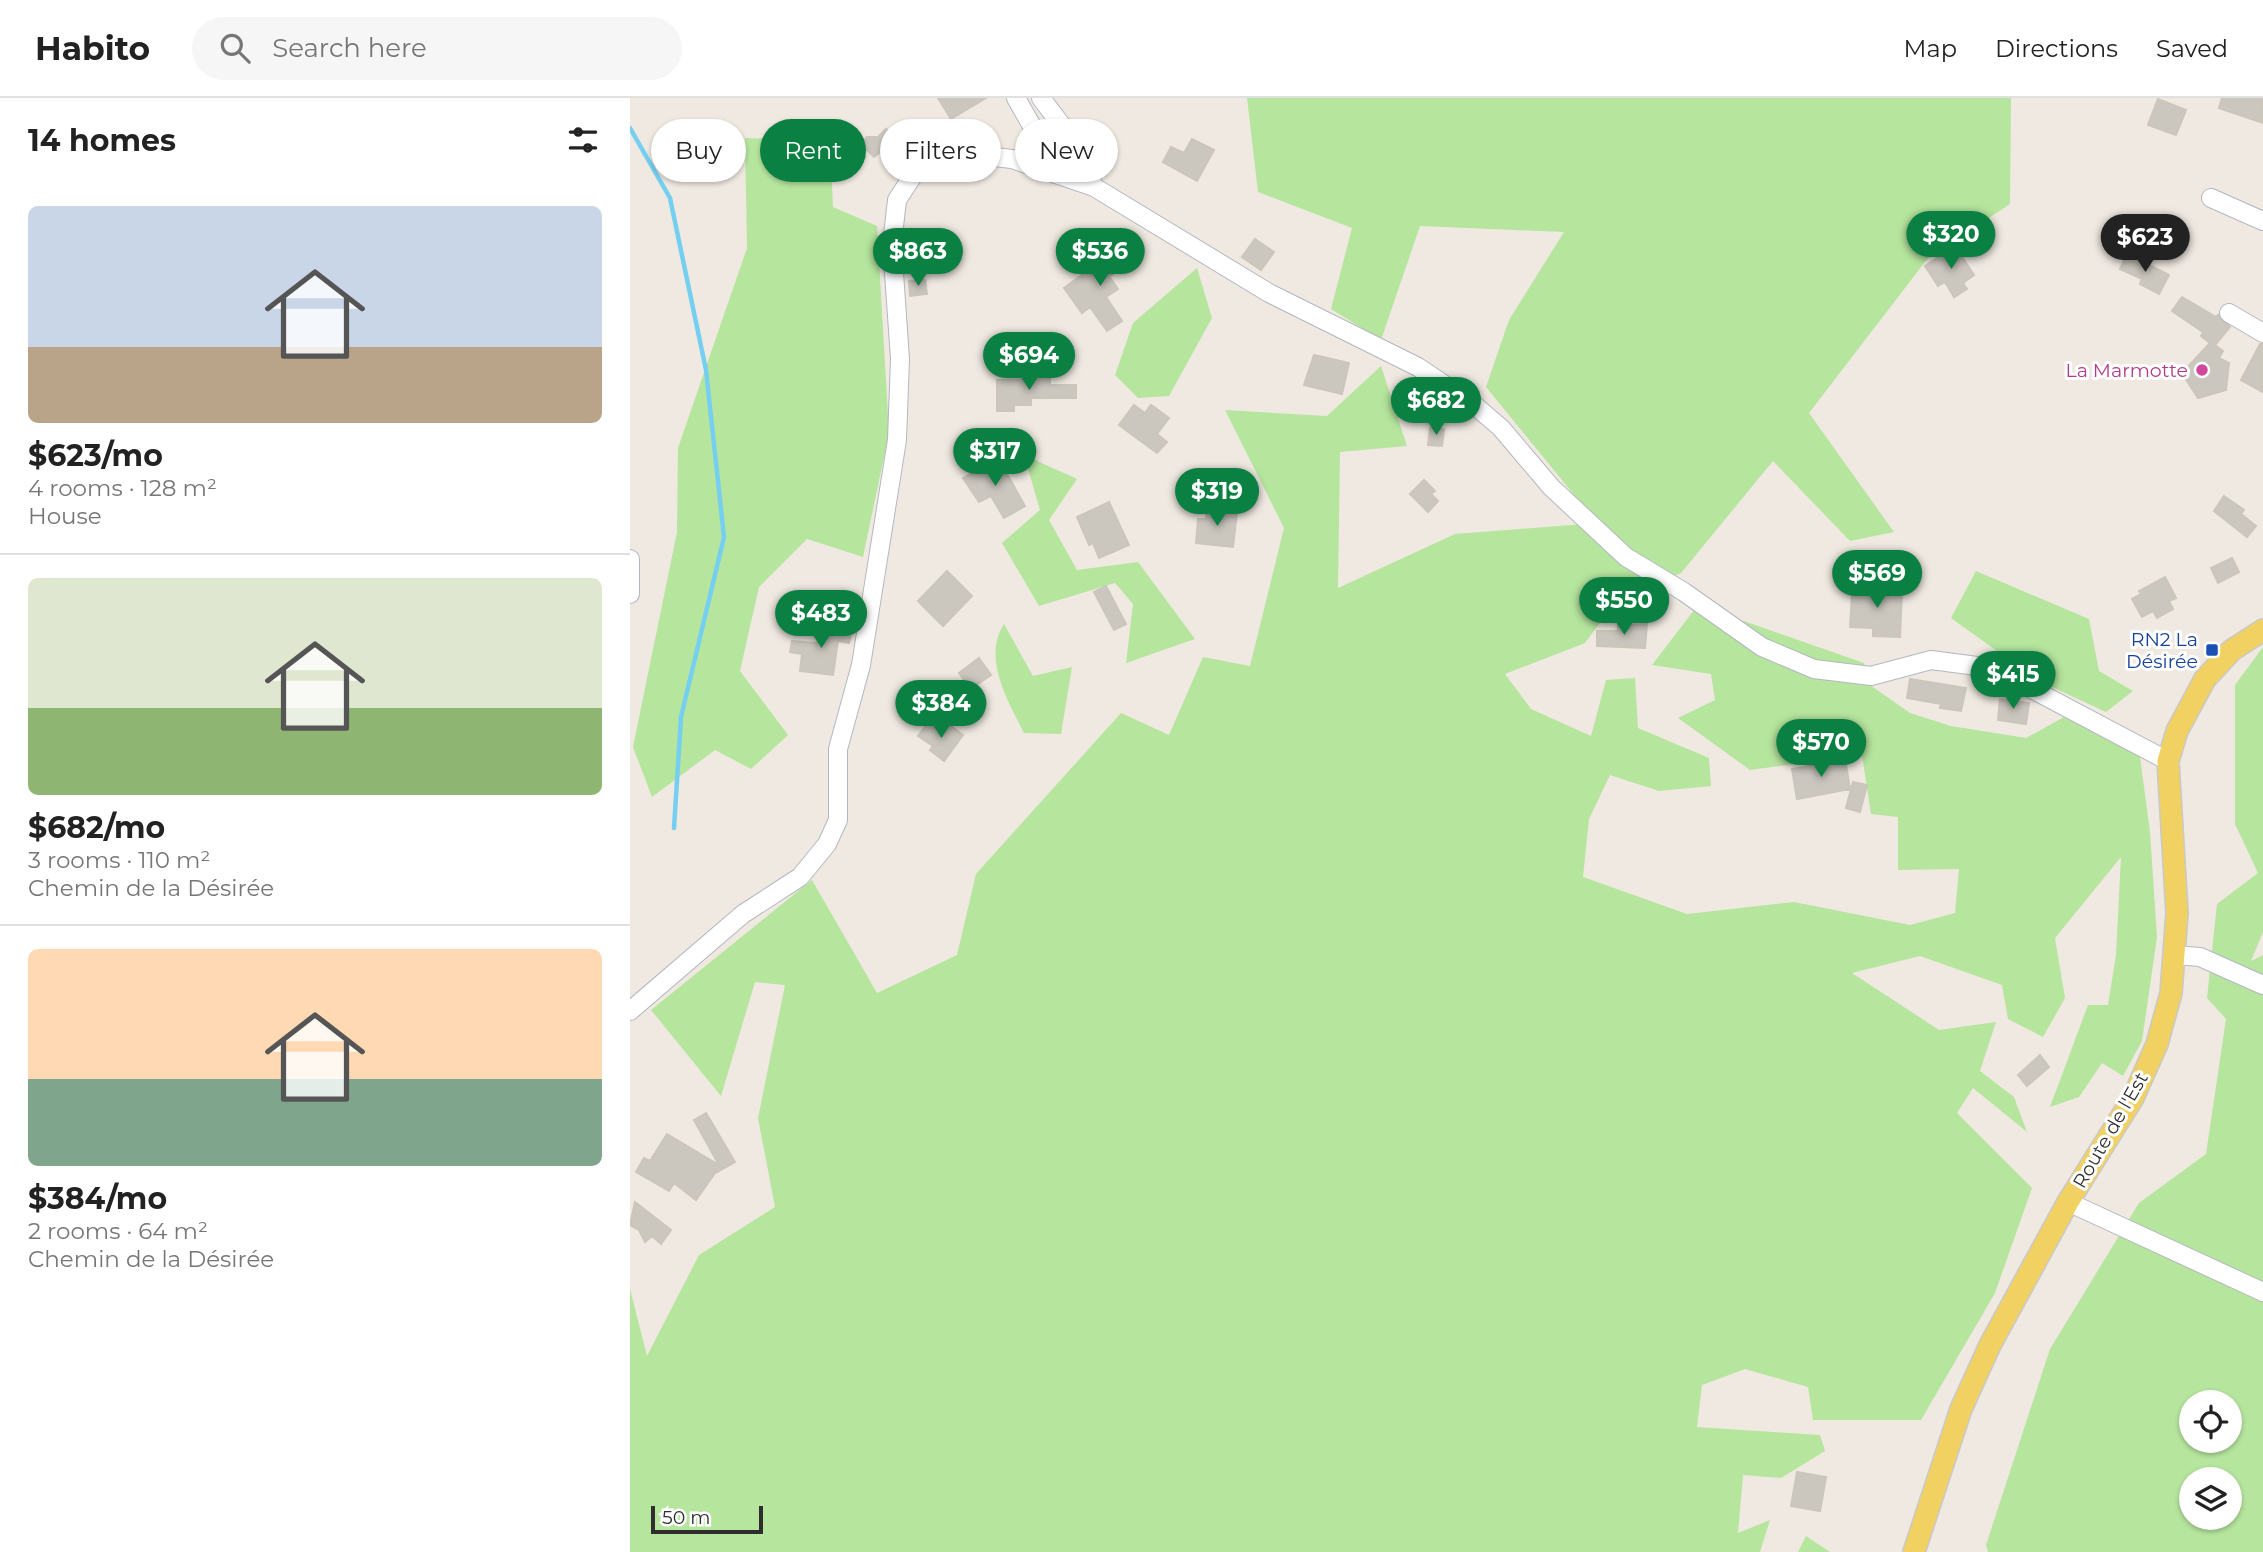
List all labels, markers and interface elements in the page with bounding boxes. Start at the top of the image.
search box [192,17,682,80]
text: Habito [35,28,150,68]
icon: search [216,29,254,67]
text: Search here [272,32,427,64]
text: Map [1904,34,1957,63]
text: Directions [1995,34,2118,63]
text: Saved [2156,34,2228,63]
chip: Buy [651,119,746,182]
chip: Rent [760,119,866,182]
chip: Filters [880,119,1001,182]
chip: New [1015,119,1118,182]
icon: filters [564,121,602,159]
text: 14 homes [28,122,176,159]
pin: $320 [1910,212,1992,271]
pin: $623 [2104,214,2186,274]
text: $320 [1922,220,1980,248]
text: $623 [2117,223,2173,251]
pin: $863 [877,228,959,288]
pin: $536 [1059,228,1141,288]
text: $863 [889,237,947,265]
text: $536 [1072,237,1128,265]
icon: home [252,251,378,377]
pin: $694 [988,332,1070,392]
text: $694 [999,341,1059,369]
place label: La Marmotte [2065,359,2188,382]
marker: La Marmotte [2194,362,2210,378]
pin: $682 [1395,378,1477,437]
text: $682 [1407,386,1465,414]
pin: $317 [954,428,1036,488]
text: $623/mo [28,437,163,474]
text: $317 [969,437,1021,465]
pin: $319 [1176,468,1258,528]
text: 4 rooms · 128 m² [28,474,217,502]
text: $319 [1191,477,1243,505]
text: House [28,502,102,530]
pin: $569 [1836,550,1918,610]
text: $569 [1848,559,1906,587]
pin: $550 [1583,578,1665,637]
text: $550 [1595,586,1653,614]
pin: $483 [780,590,862,650]
text: $483 [791,599,851,627]
icon: home [252,623,378,749]
place label: RN2 La Désirée [2126,628,2198,673]
marker: RN2 La Désirée [2204,642,2220,658]
pin: $415 [1972,652,2054,711]
text: $415 [1987,660,2039,688]
pin: $384 [900,680,982,740]
text: $384 [911,689,971,717]
pin: $570 [1780,720,1862,779]
text: $570 [1792,728,1850,756]
text: $682/mo [28,809,165,846]
text: 3 rooms · 110 m² [28,846,210,874]
text: Chemin de la Désirée [28,874,274,902]
icon: home [252,994,378,1120]
street label: Route de l'Est [2068,1068,2153,1192]
text: $384/mo [28,1180,167,1217]
text: 2 rooms · 64 m² [28,1217,208,1245]
text: Chemin de la Désirée [28,1245,274,1273]
map controls [2179,1390,2242,1530]
button: locate [2179,1390,2242,1453]
button: layers [2179,1467,2242,1530]
scale bar [651,1503,763,1535]
text: 50 m [662,1506,710,1529]

